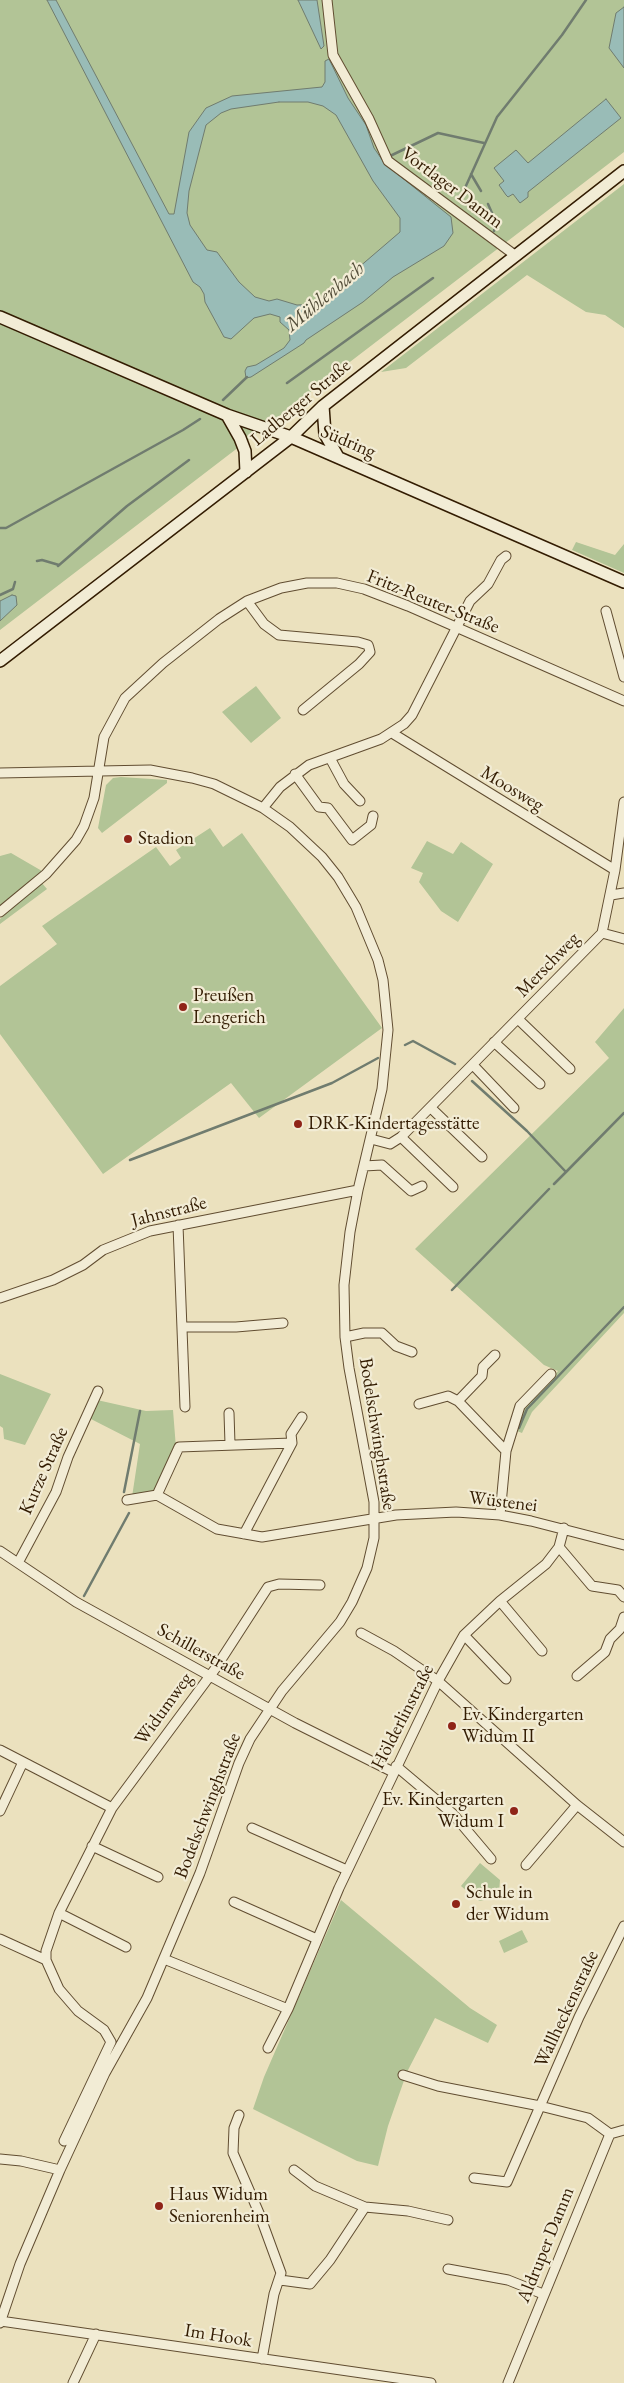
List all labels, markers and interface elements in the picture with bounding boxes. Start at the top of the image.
street label: Vortlager Damm [396,142,508,234]
water label: Mühlenbach [280,257,370,337]
street label: Ladberger Straße [246,355,356,451]
street label: Südring [317,420,379,464]
street label: Fritz-Reuter-Straße [364,565,502,639]
street label: Moosweg [476,761,548,817]
place label: Stadion [138,828,194,850]
marker: Stadion [122,833,134,845]
street label: Merschweg [511,928,585,1002]
place label: Preußen Lengerich [193,985,266,1029]
marker: Preußen Lengerich [177,1001,189,1013]
place label: DRK-Kindertagesstätte [308,1113,479,1135]
marker: DRK-Kindertagesstätte [292,1118,304,1130]
street label: Jahnstraße [129,1192,209,1232]
street label: Bodelschwinghstraße [354,1356,400,1512]
street label: Kurze Straße [15,1424,73,1518]
street label: Wüstenei [467,1486,539,1518]
street label: Schillerstraße [153,1619,249,1685]
street label: Hölderlinstraße [367,1661,439,1773]
street label: Widumweg [130,1668,198,1750]
place label: Ev. Kindergarten Widum II [462,1704,584,1748]
marker: Ev. Kindergarten Widum II [446,1720,458,1732]
street label: Bodelschwinghstraße [170,1730,246,1882]
place label: Ev. Kindergarten Widum I [382,1789,504,1833]
marker: Ev. Kindergarten Widum I [508,1805,520,1817]
place label: Schule in der Widum [466,1882,549,1926]
marker: Schule in der Widum [450,1898,462,1910]
street label: Wallheckenstraße [530,1947,604,2071]
place label: Haus Widum Seniorenheim [169,2184,270,2228]
street label: Aldruper Damm [512,2184,580,2306]
marker: Haus Widum Seniorenheim [153,2200,165,2212]
street label: Im Hook [183,2319,253,2353]

